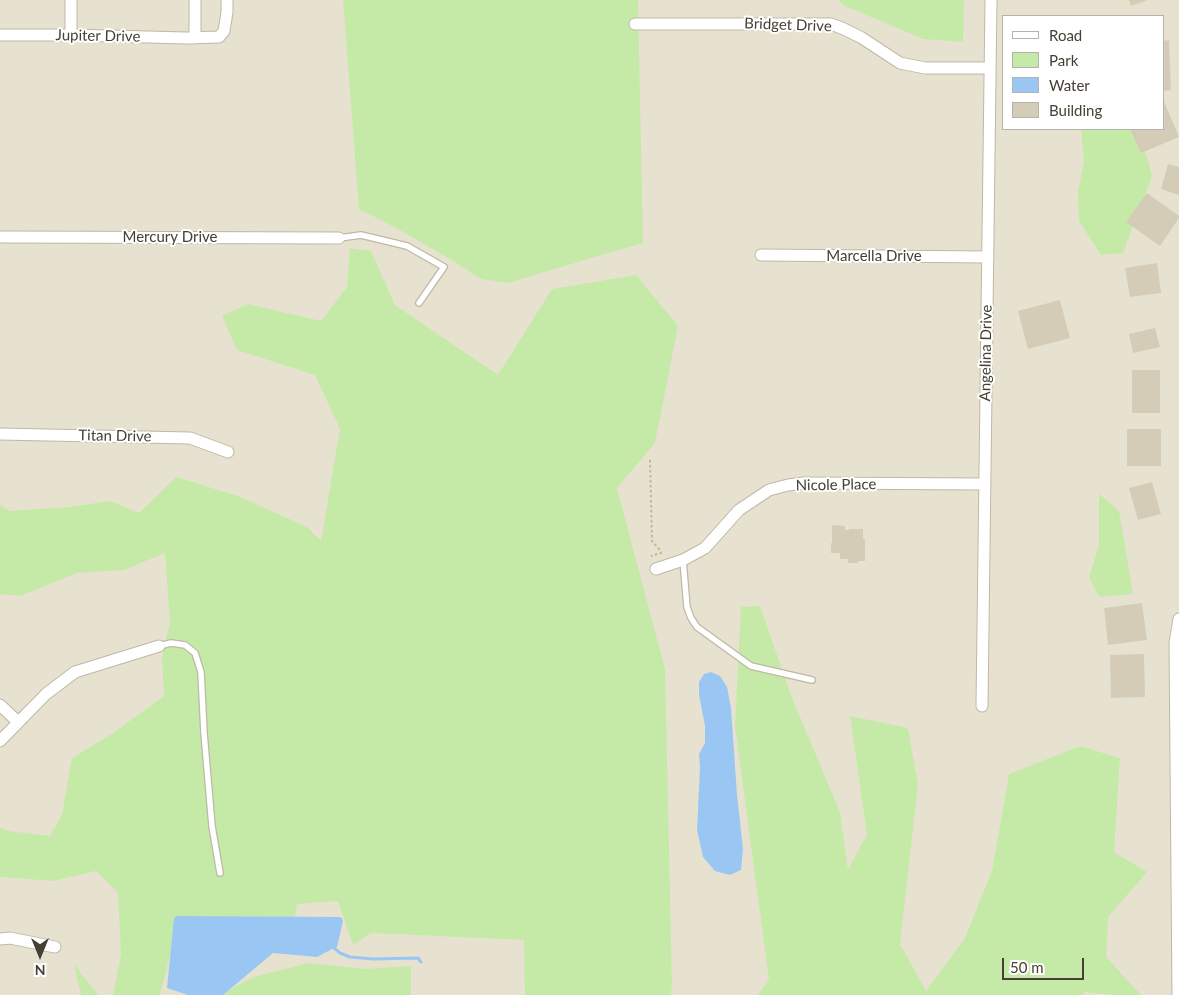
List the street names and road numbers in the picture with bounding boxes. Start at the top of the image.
street label: Bridget Drive [744,14,832,36]
street label: Jupiter Drive [55,26,141,46]
street label: Mercury Drive [122,228,218,246]
street label: Marcella Drive [826,247,922,265]
street label: Angelina Drive [976,305,996,401]
street label: Titan Drive [78,426,152,446]
street label: Nicole Place [796,475,876,495]

